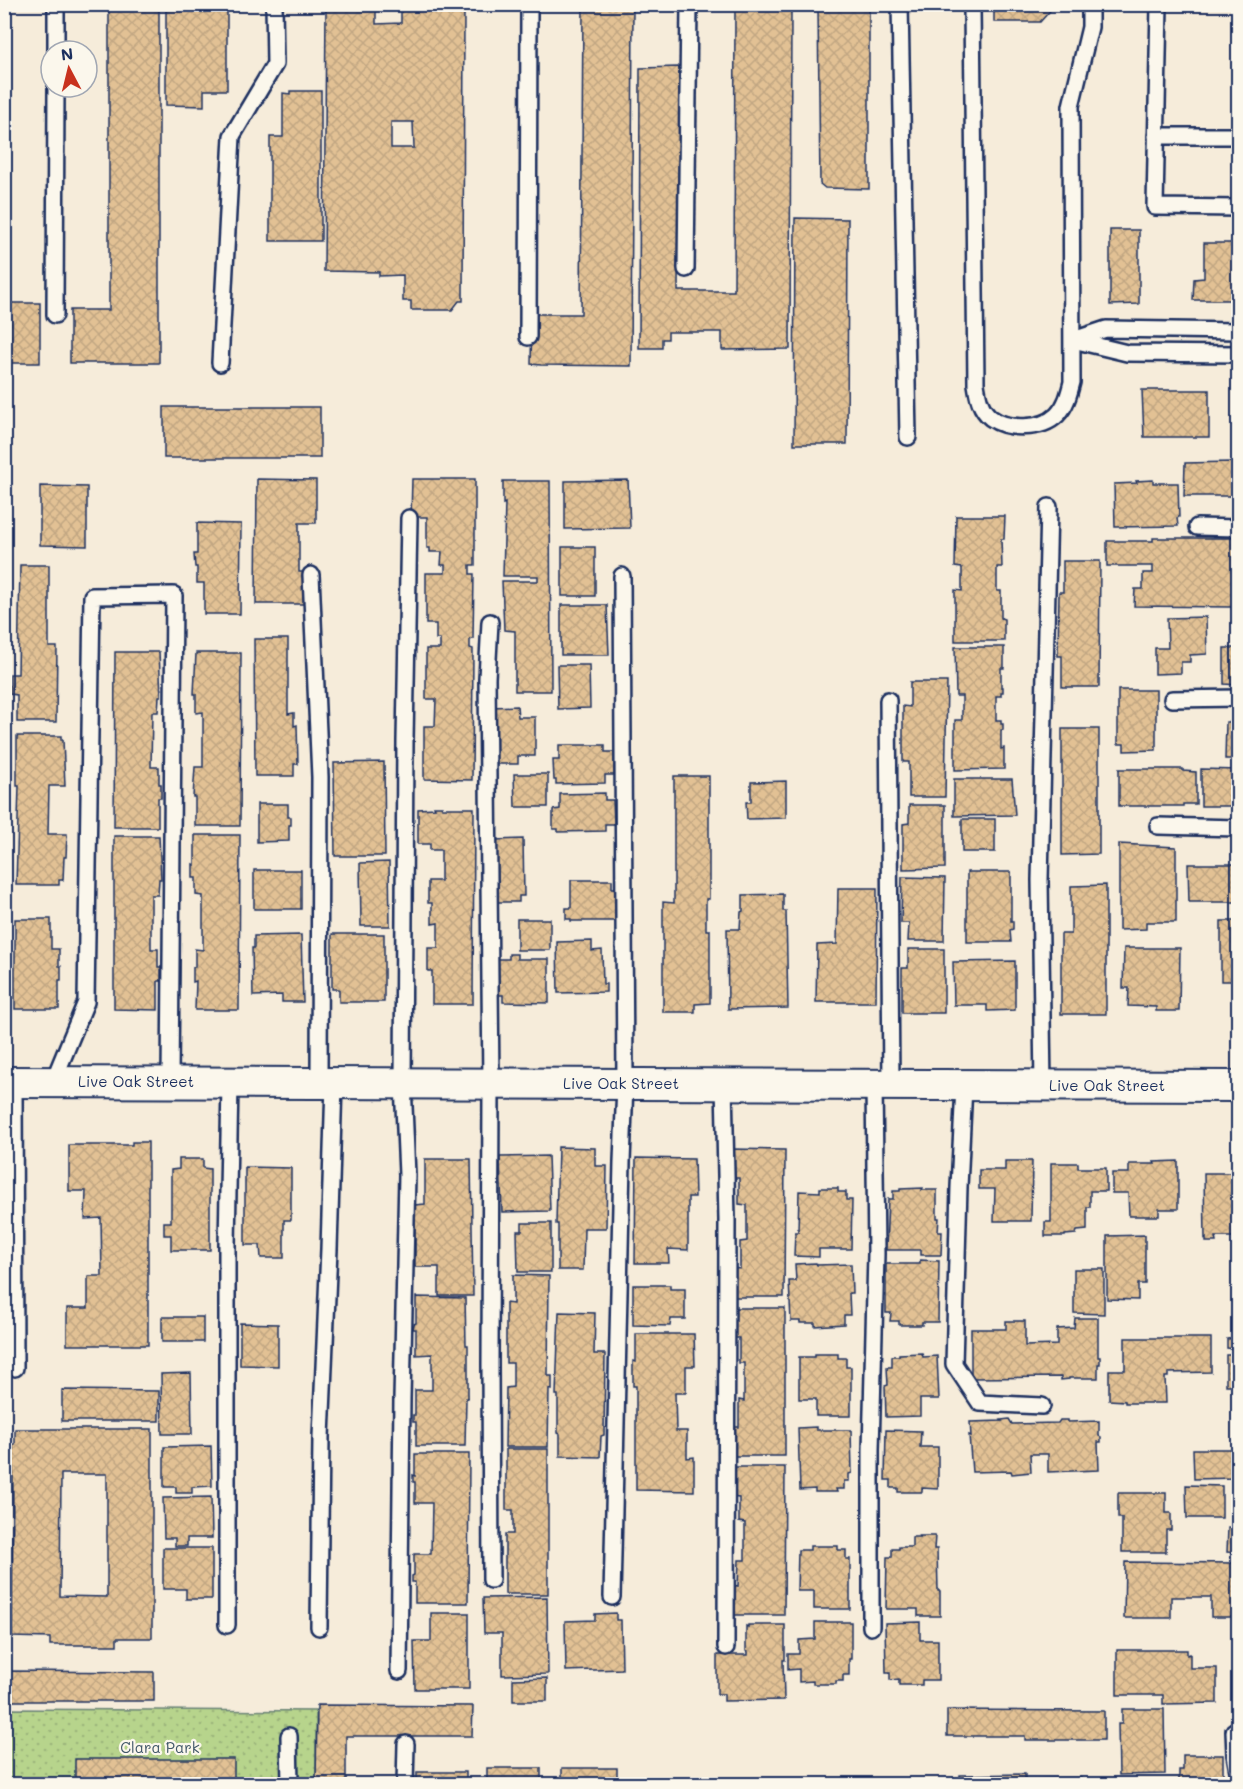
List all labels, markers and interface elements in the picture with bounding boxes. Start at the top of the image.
north arrow [39,39,99,99]
text: N [60,42,74,65]
street label: Live Oak Street [78,1071,194,1091]
street label: Live Oak Street [563,1073,679,1093]
street label: Live Oak Street [1049,1075,1165,1095]
park label: Clara Park [120,1737,200,1757]

